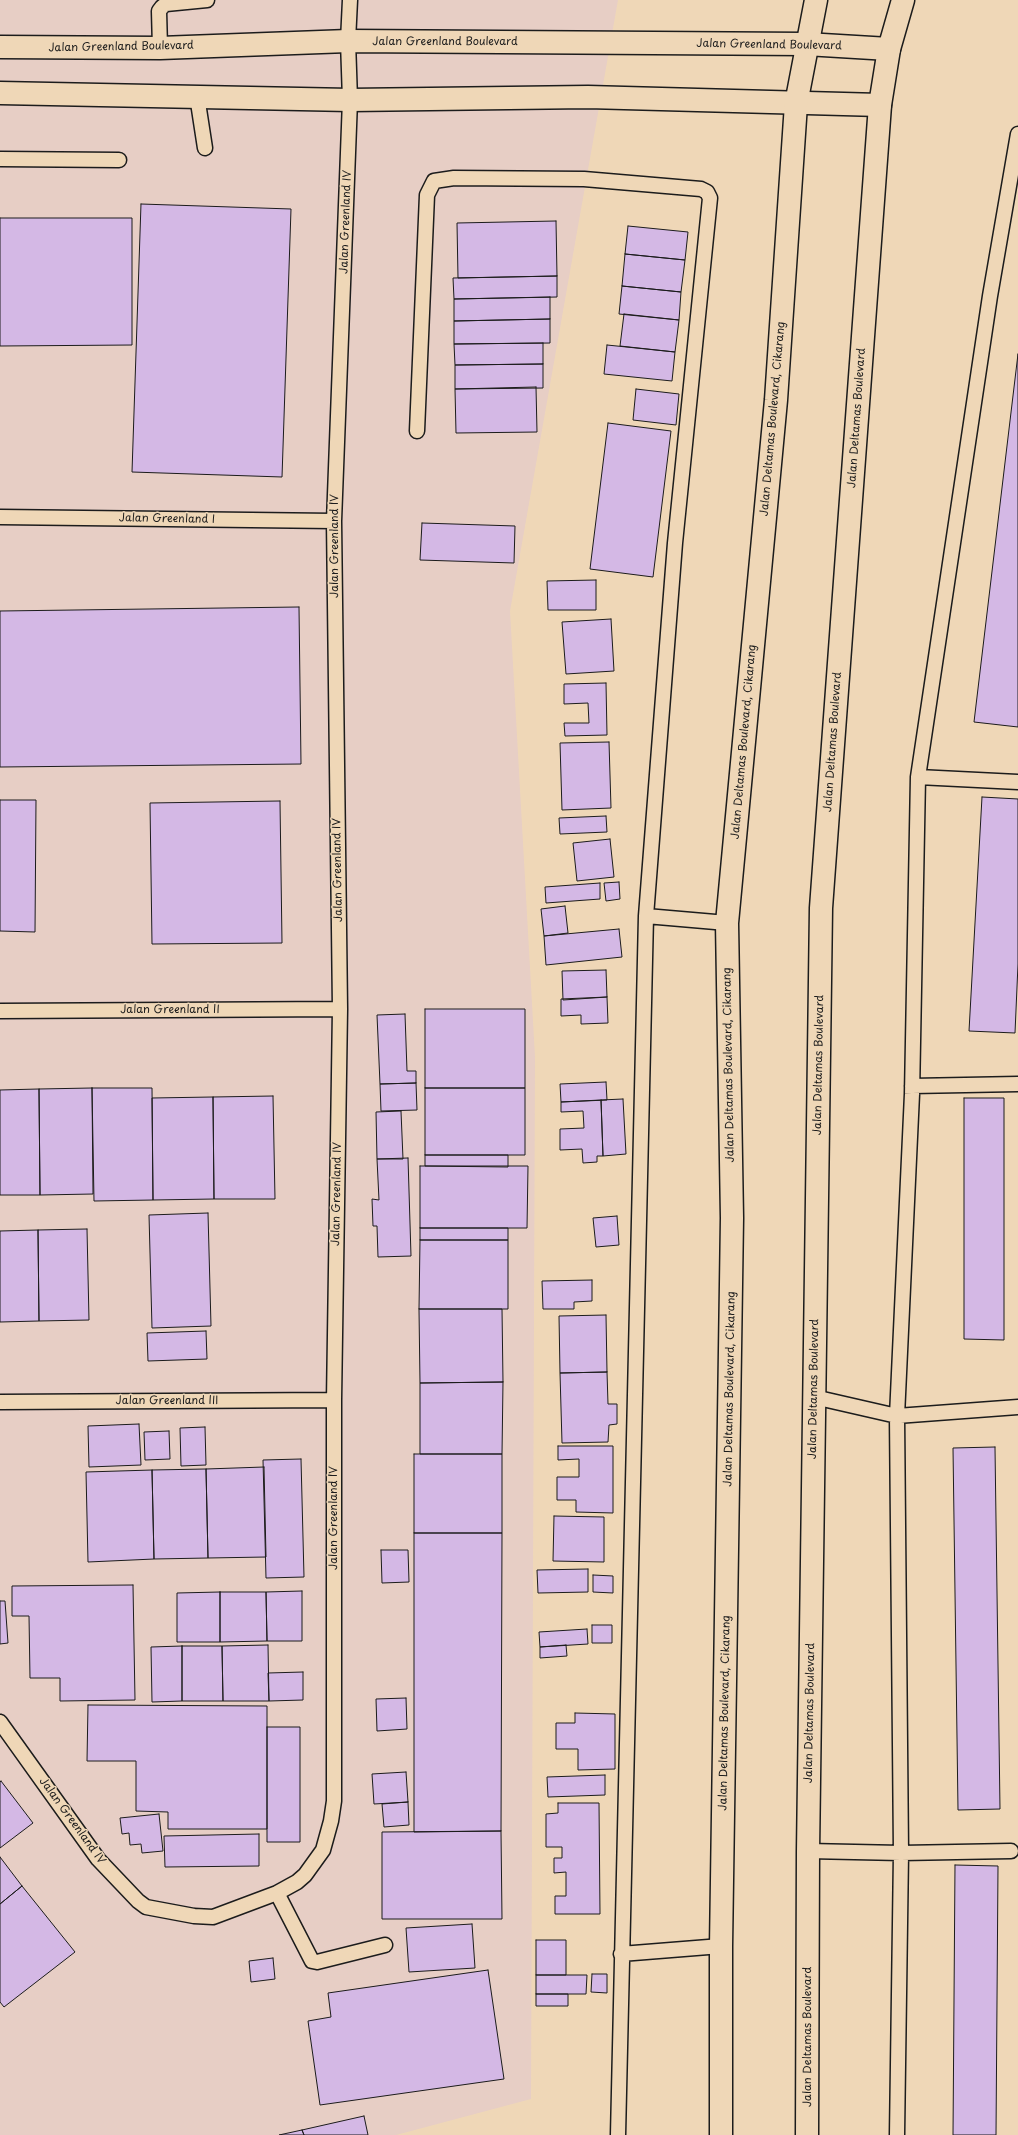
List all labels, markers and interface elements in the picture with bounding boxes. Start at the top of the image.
street label: Jalan Greenland Boulevard [372,35,518,49]
street label: Jalan Greenland Boulevard [696,37,842,53]
street label: Jalan Greenland Boulevard [48,39,194,55]
street label: Jalan Greenland IV [338,170,354,274]
street label: Jalan Deltamas Boulevard, Cikarang [758,321,788,517]
street label: Jalan Deltamas Boulevard [846,348,868,488]
street label: Jalan Greenland IV [328,494,342,598]
street label: Jalan Greenland I [119,512,215,526]
street label: Jalan Deltamas Boulevard, Cikarang [729,644,759,840]
street label: Jalan Deltamas Boulevard [822,672,844,812]
street label: Jalan Greenland IV [330,818,346,922]
street label: Jalan Deltamas Boulevard, Cikarang [721,967,737,1163]
street label: Jalan Deltamas Boulevard [811,995,827,1135]
street label: Jalan Greenland II [120,1003,220,1017]
street label: Jalan Greenland IV [329,1142,345,1246]
street label: Jalan Deltamas Boulevard, Cikarang [722,1291,738,1487]
street label: Jalan Deltamas Boulevard [806,1319,822,1459]
street label: Jalan Greenland III [116,1394,218,1408]
street label: Jalan Greenland IV [327,1466,341,1570]
street label: Jalan Deltamas Boulevard, Cikarang [717,1615,733,1811]
street label: Jalan Deltamas Boulevard [802,1643,818,1783]
street label: Jalan Greenland IV [36,1775,108,1867]
street label: Jalan Deltamas Boulevard [801,1967,815,2107]

